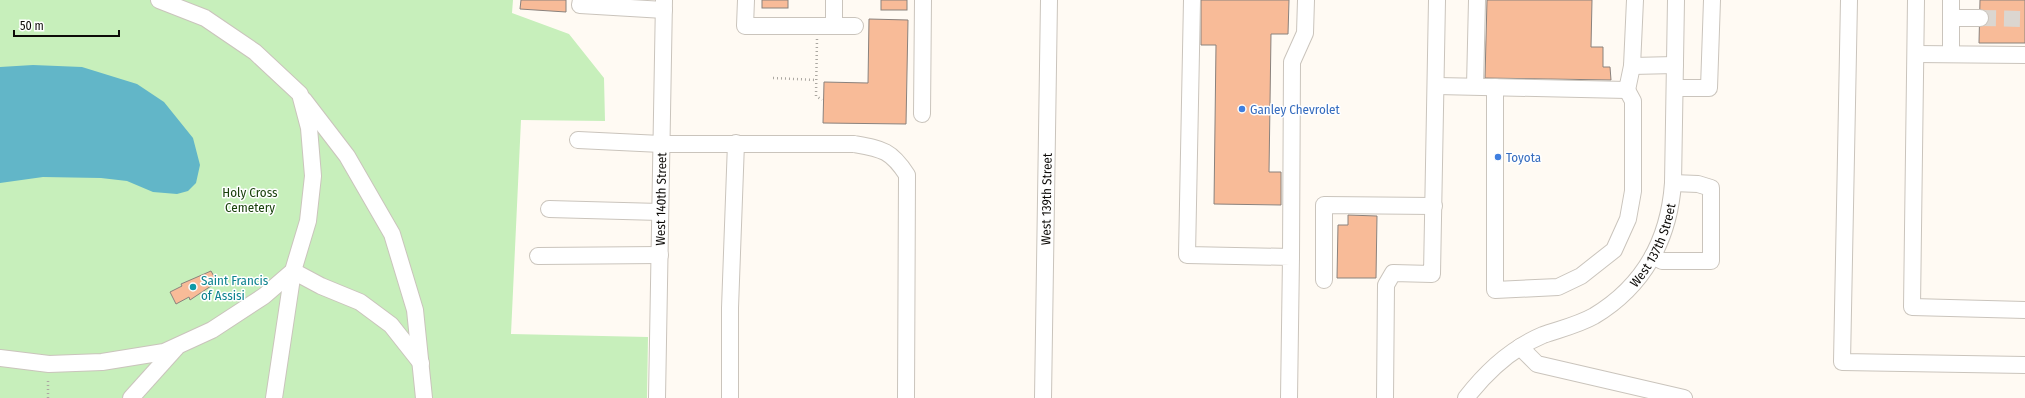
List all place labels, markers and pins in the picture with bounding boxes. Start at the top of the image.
place label: Ganley Chevrolet [1250,102,1341,117]
marker: Ganley Chevrolet [1237,104,1247,114]
place label: Toyota [1506,150,1541,165]
marker: Toyota [1493,152,1503,162]
place label: Saint Francis of Assisi [201,273,269,303]
marker: Saint Francis of Assisi [188,282,198,292]

